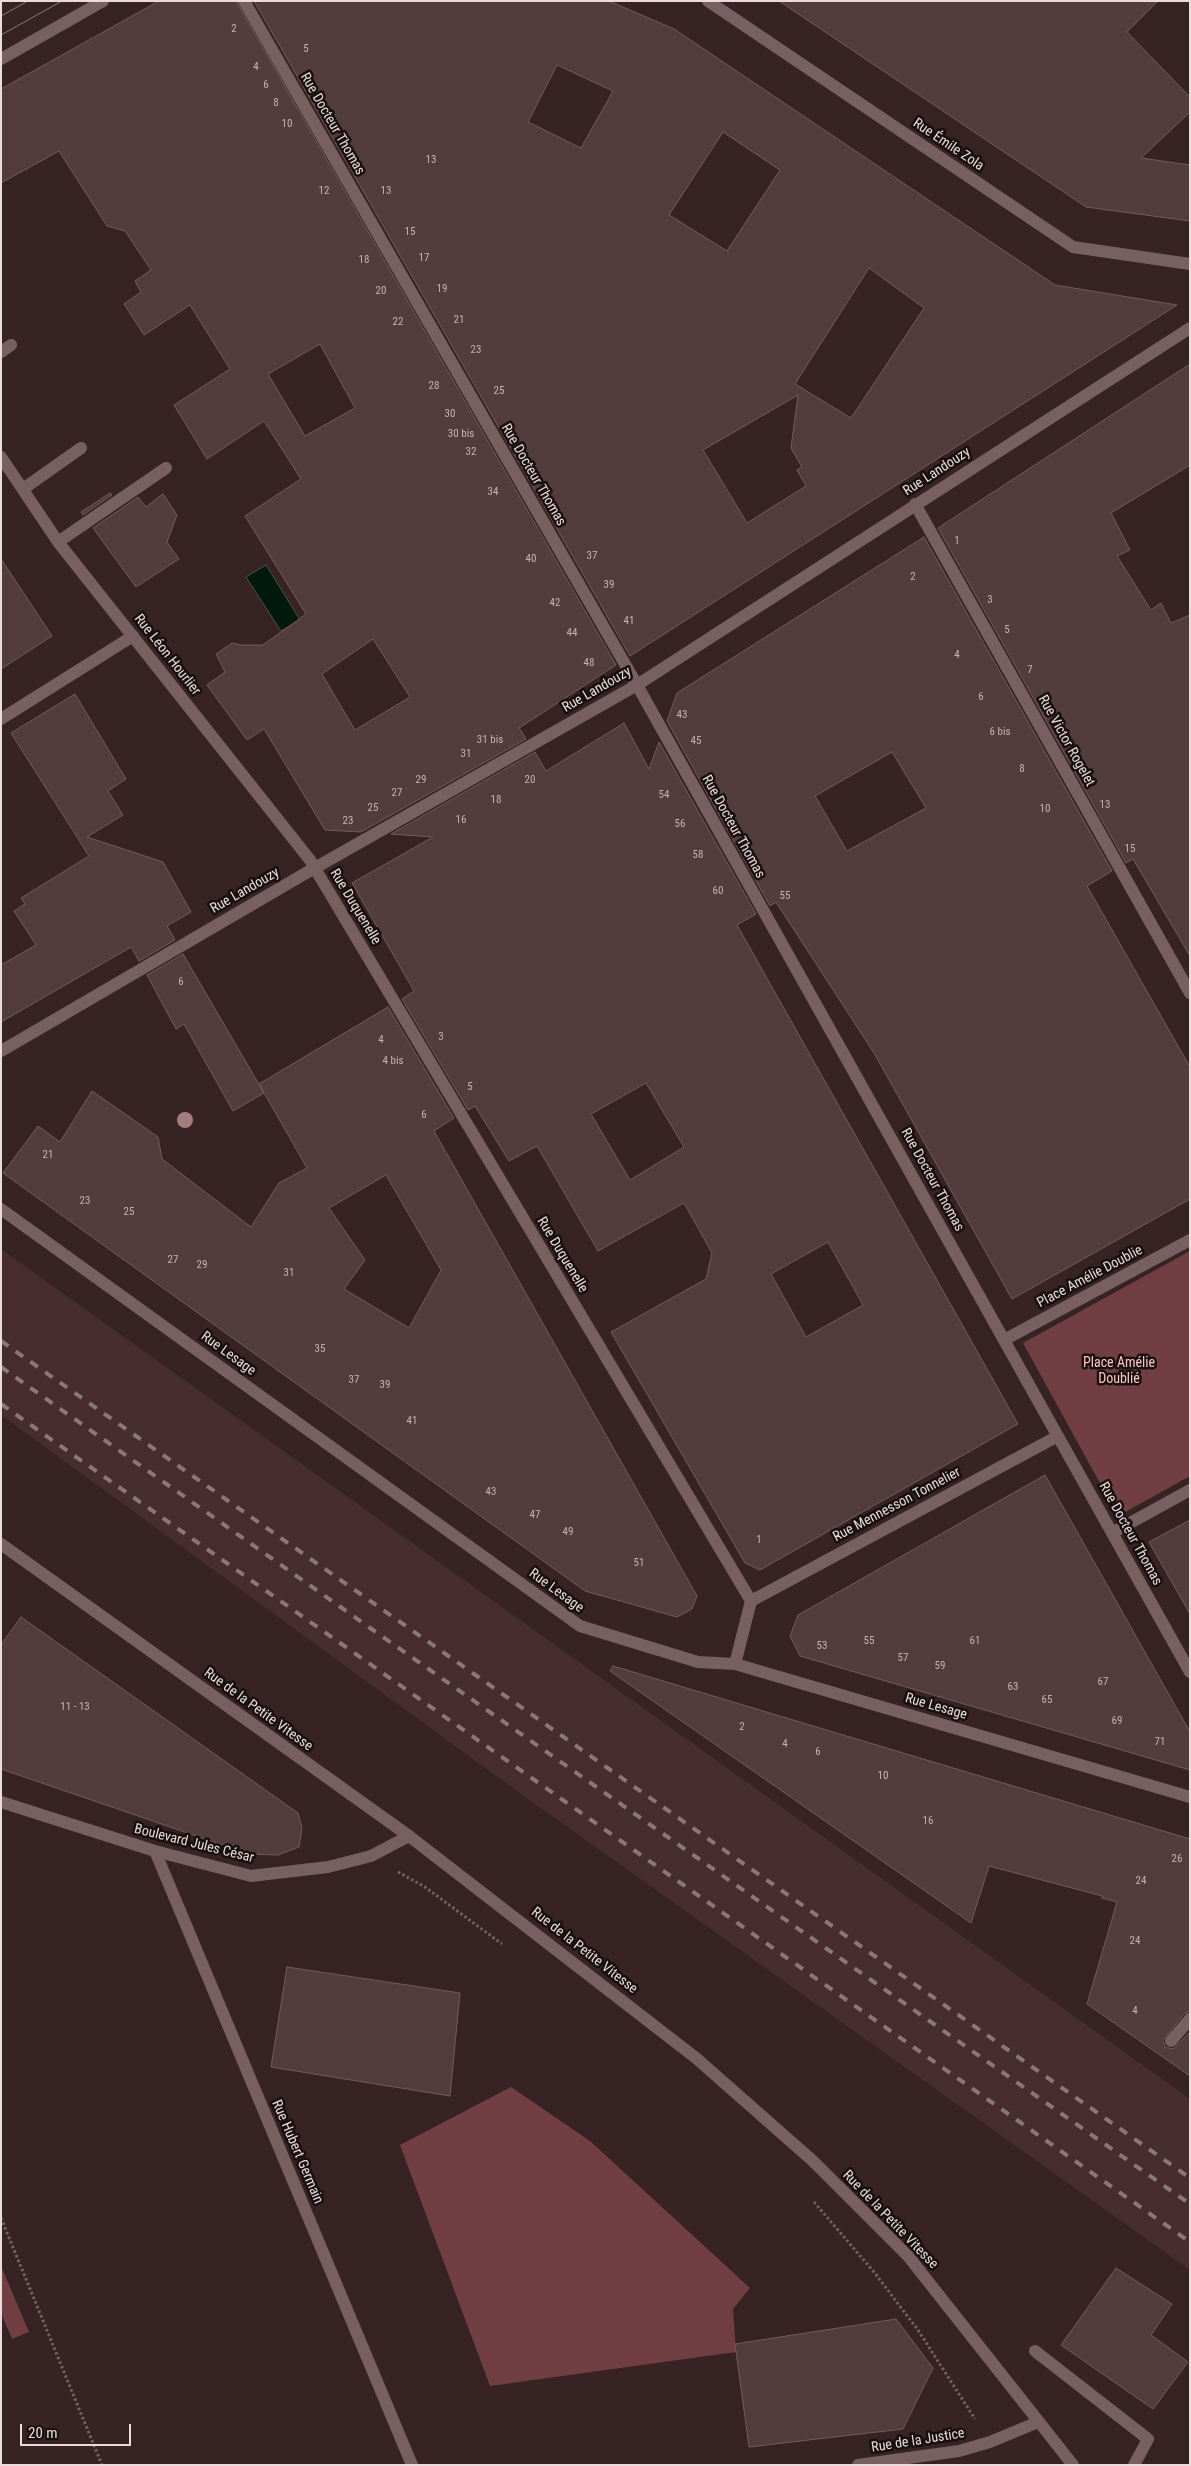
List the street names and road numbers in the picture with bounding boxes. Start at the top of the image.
street label: Rue Docteur Thomas [296,70,368,178]
street label: Rue Émile Zola [909,115,987,175]
street label: Rue Docteur Thomas [497,421,569,529]
street label: Rue Landouzy [900,444,974,500]
street label: Rue Léon Hourlier [130,611,204,699]
street label: Rue Landouzy [560,664,634,716]
street label: Rue Victor Rogelet [1034,692,1098,790]
street label: Rue Docteur Thomas [698,773,768,881]
street label: Rue Landouzy [208,865,282,917]
street label: Rue Duquenelle [326,866,384,948]
street label: Rue Docteur Thomas [897,1126,967,1234]
street label: Rue Duquenelle [533,1214,591,1296]
street label: Place Amélie Doublie [1034,1242,1146,1312]
street label: Rue Lesage [197,1328,259,1380]
street label: Rue Mennesson Tonnelier [830,1464,964,1546]
street label: Rue Docteur Thomas [1095,1480,1165,1588]
street label: Rue Lesage [525,1565,587,1617]
street label: Rue de la Petite Vitesse [200,1665,316,1755]
street label: Rue Lesage [903,1690,969,1724]
street label: Boulevard Jules César [132,1821,256,1867]
street label: Rue de la Petite Vitesse [527,1904,641,1998]
street label: Rue Hubert Germain [268,2098,326,2206]
street label: Rue de la Petite Vitesse [839,2167,941,2273]
street label: Rue de la Justice [870,2425,966,2457]

